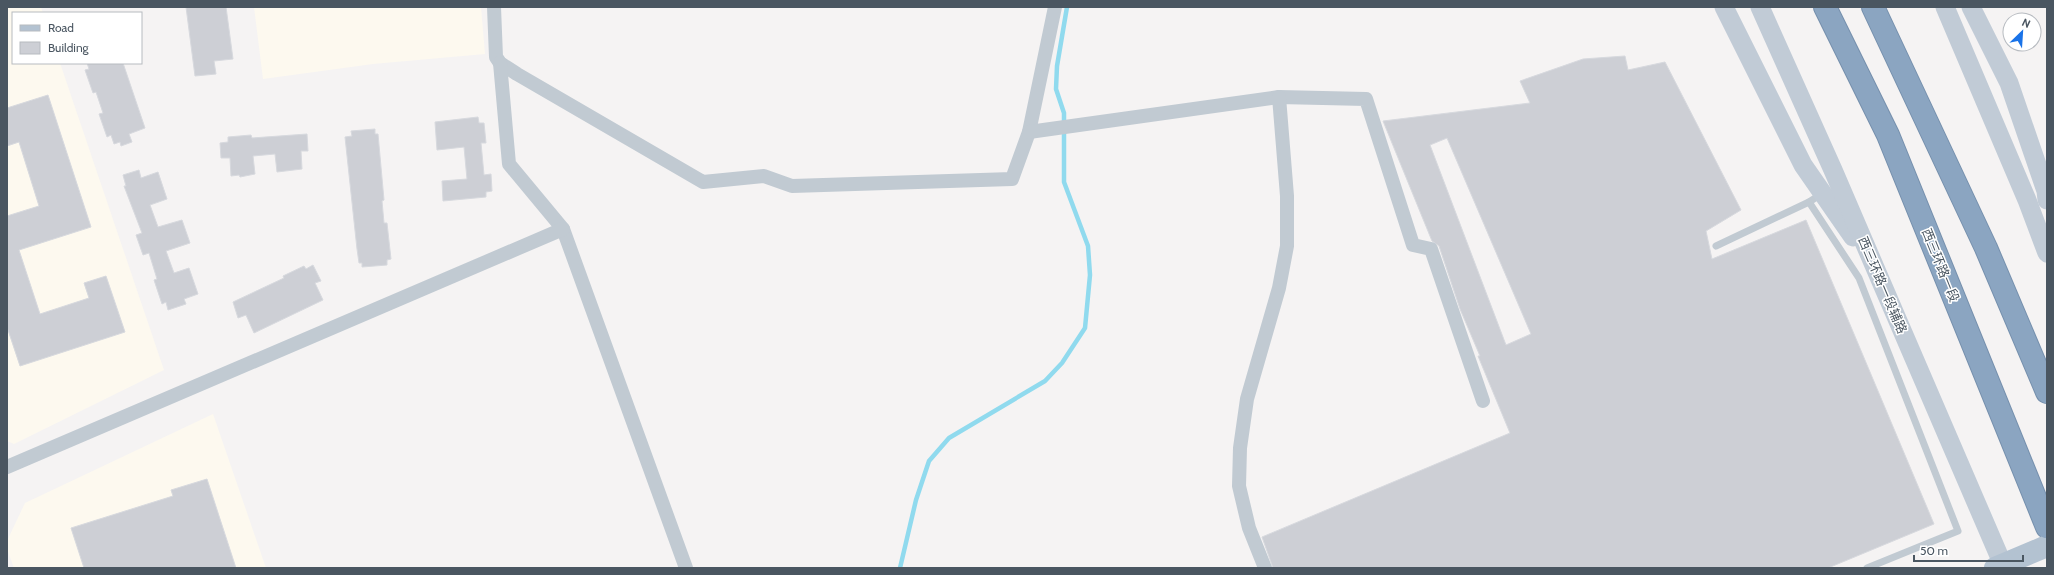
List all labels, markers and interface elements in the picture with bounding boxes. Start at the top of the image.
legend [12,12,142,64]
north arrow [2002,12,2042,52]
text: N [2020,15,2033,31]
text: Road [48,20,74,35]
text: Building [48,40,90,55]
street label: 西三环路一段 [1919,226,1963,304]
street label: 西三环路一段辅路 [1855,234,1911,336]
scale bar [1914,537,2023,563]
text: 50 m [1920,543,1948,558]

